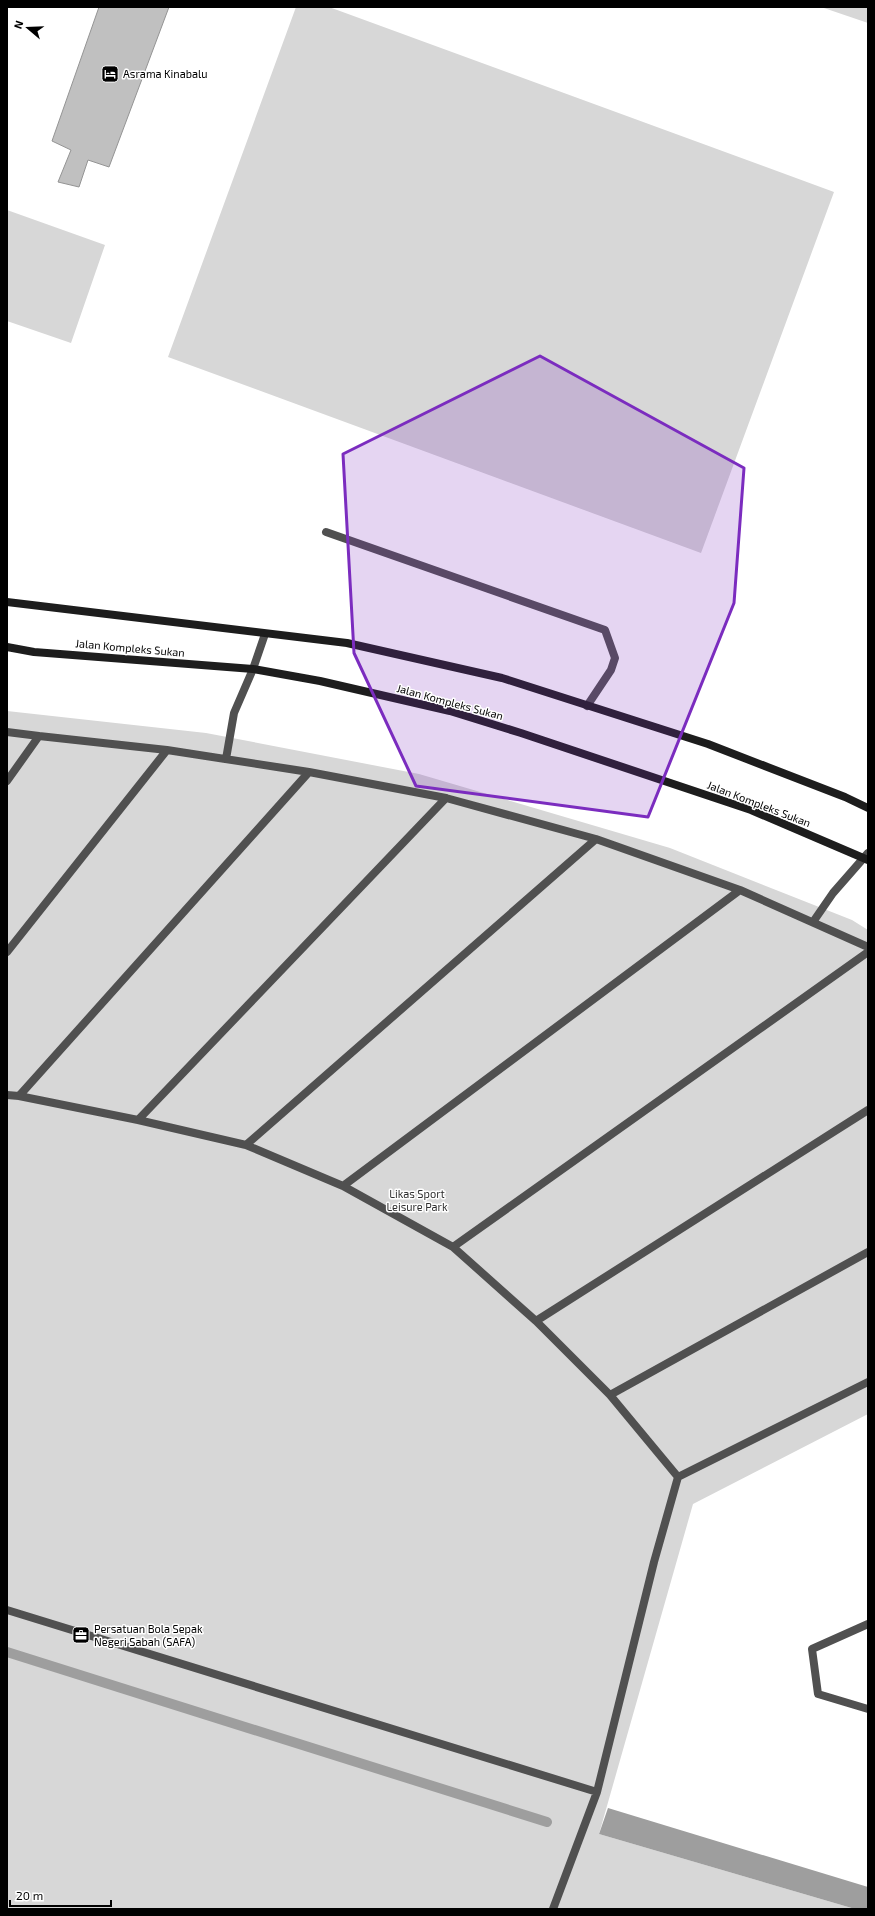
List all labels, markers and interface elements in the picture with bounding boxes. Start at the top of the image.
north arrow [8,8,48,48]
text: N [11,19,26,30]
hotel icon: Asrama Kinabalu [100,64,120,84]
place label: Asrama Kinabalu [123,67,208,80]
street label: Jalan Kompleks Sukan [75,636,185,659]
street label: Jalan Kompleks Sukan [395,681,505,722]
street label: Jalan Kompleks Sukan [706,778,813,829]
park label: Likas Sport Leisure Park [386,1187,448,1213]
place label: Persatuan Bola Sepak Negeri Sabah (SAFA) [94,1622,203,1648]
office icon: Persatuan Bola Sepak Negeri Sabah (SAFA) [71,1625,91,1645]
scale bar [10,1882,111,1908]
text: 20 m [16,1888,43,1902]

